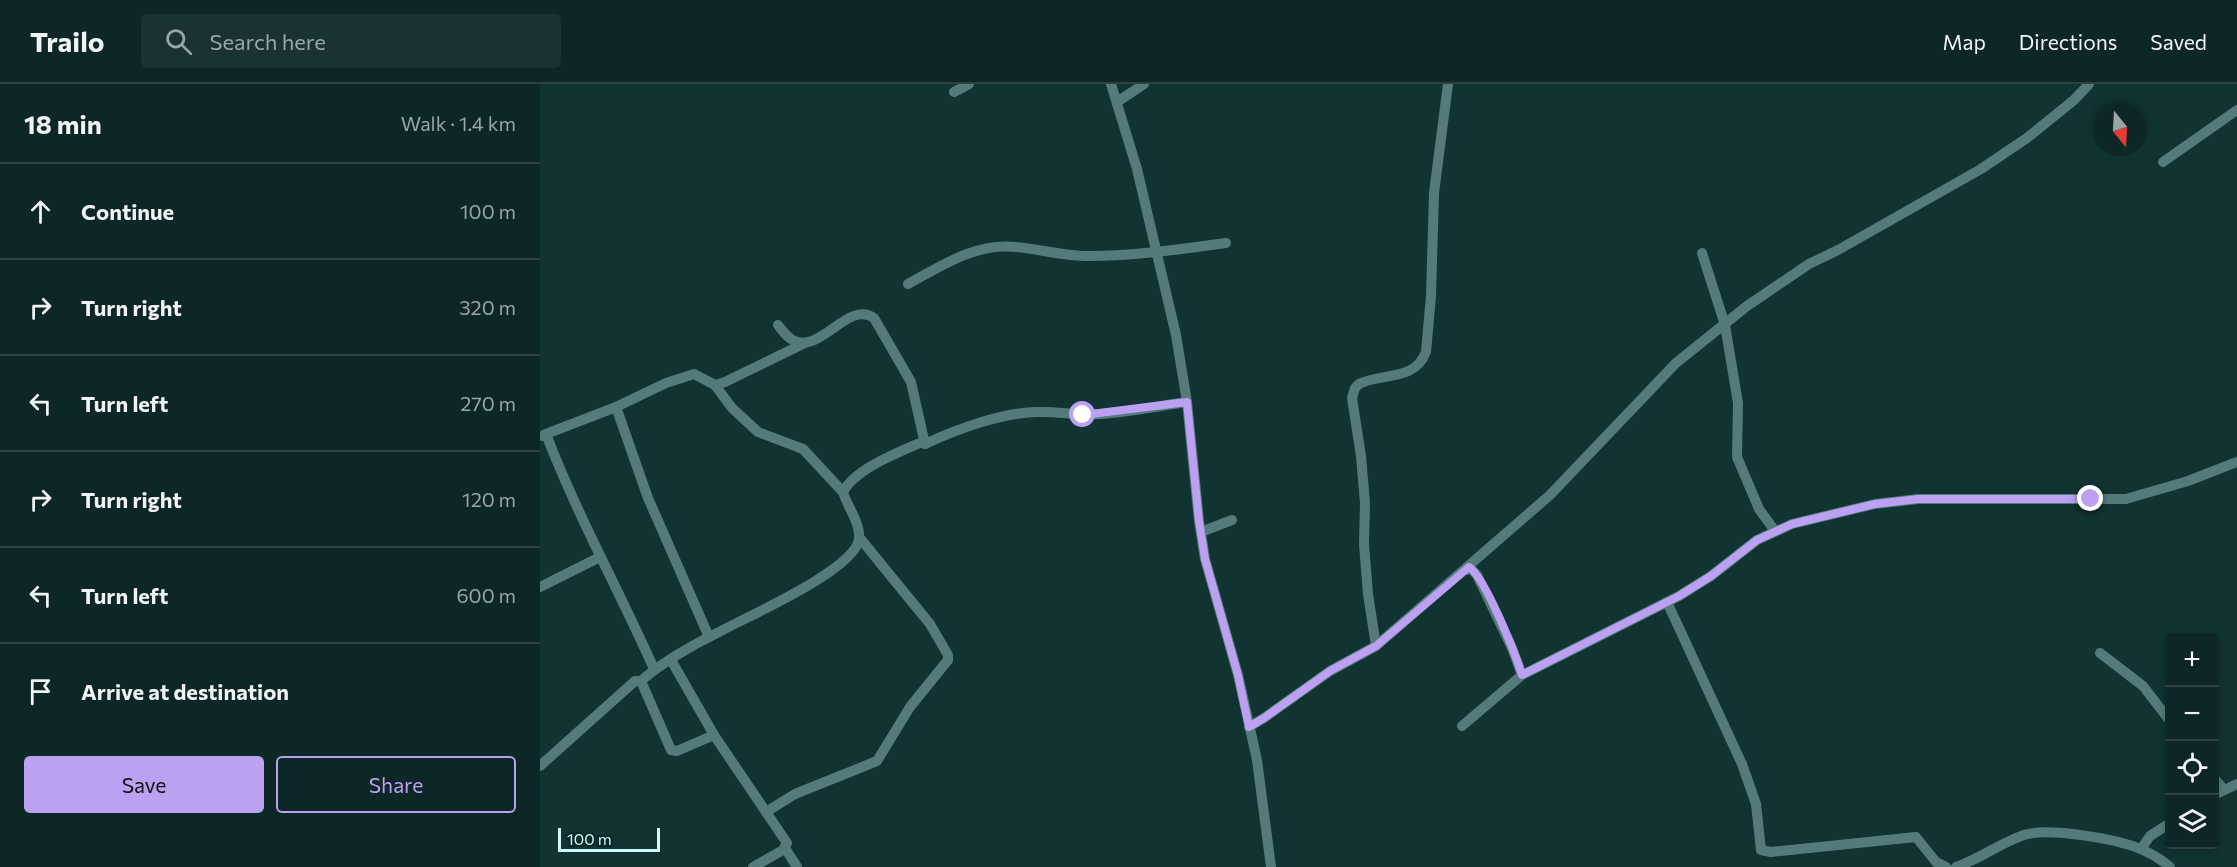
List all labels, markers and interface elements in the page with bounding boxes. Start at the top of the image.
search box [141,14,561,68]
text: Trailo [30,24,105,58]
icon: search [162,25,195,58]
text: Search here [210,28,326,55]
text: Map [1943,29,1986,54]
text: Directions [2019,29,2117,54]
text: Saved [2150,29,2207,54]
north arrow [2093,102,2147,156]
text: 18 min [24,108,102,139]
text: Walk · 1.4 km [401,111,516,135]
icon: ahead [24,195,57,228]
text: Continue [81,198,174,225]
text: 100 m [460,199,516,223]
icon: right [24,291,57,324]
text: Turn right [81,294,182,321]
text: 320 m [459,295,516,319]
icon: left [24,387,57,420]
text: Turn left [81,390,168,417]
text: 270 m [460,391,516,415]
route start [1069,401,1095,427]
icon: right [24,483,57,516]
route end [2077,485,2103,511]
text: Turn right [81,486,182,513]
text: 120 m [462,487,516,511]
icon: left [24,579,57,612]
text: Turn left [81,582,168,609]
text: 600 m [456,583,516,607]
map controls [2165,633,2219,849]
button: + [2165,633,2219,687]
icon: arrive [24,675,57,708]
text: Arrive at destination [81,678,289,705]
button: − [2165,687,2219,741]
button: locate [2165,741,2219,795]
button: Save [24,756,264,813]
button: Share [276,756,516,813]
button: layers [2165,795,2219,849]
scale bar [558,825,660,852]
text: 100 m [567,829,612,848]

